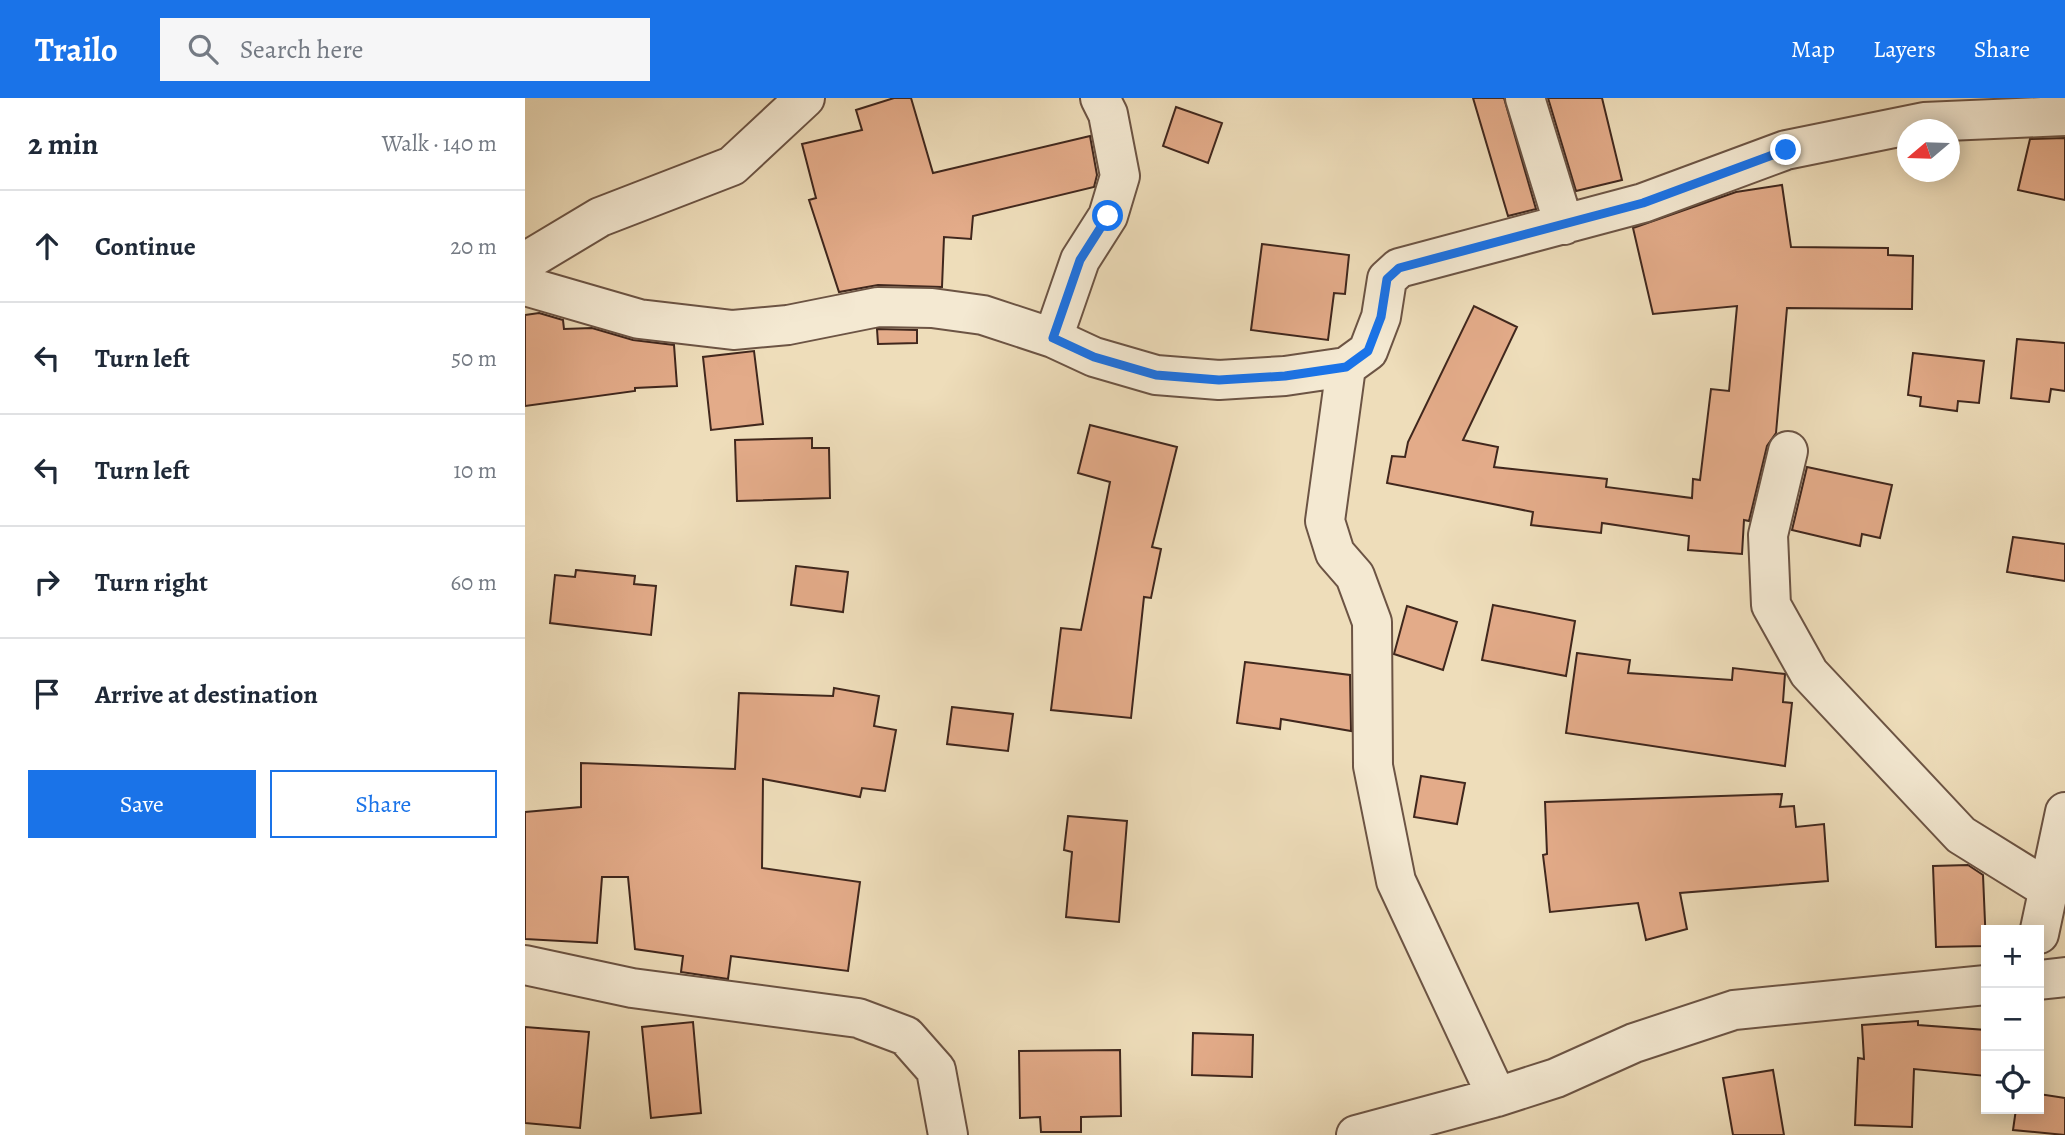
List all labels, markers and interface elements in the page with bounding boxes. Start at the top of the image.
search box [160,18,650,81]
text: Trailo [35,27,118,72]
icon: search [184,30,222,68]
text: Search here [240,32,364,67]
text: Map [1791,33,1835,65]
text: Layers [1873,33,1936,65]
text: Share [1974,33,2030,65]
north arrow [1897,119,1960,182]
text: 2 min [28,124,98,164]
text: Walk · 140 m [382,128,497,159]
route end [1770,134,1801,165]
route start [1092,200,1123,231]
icon: ahead [28,227,66,265]
text: Continue [95,229,196,264]
text: 20 m [450,231,497,262]
icon: left [28,339,66,377]
text: Turn left [95,341,190,376]
text: 50 m [451,343,497,374]
icon: left [28,451,66,489]
text: Turn left [95,453,190,488]
text: 10 m [453,455,497,486]
icon: right [28,563,66,601]
text: Turn right [95,565,208,600]
text: 60 m [450,567,497,598]
icon: arrive [28,675,66,713]
text: Arrive at destination [95,677,318,712]
button: Save [28,770,256,838]
button: Share [270,770,497,838]
map controls [1981,925,2044,1114]
button: + [1981,925,2044,988]
button: − [1981,988,2044,1051]
button: locate [1981,1051,2044,1114]

